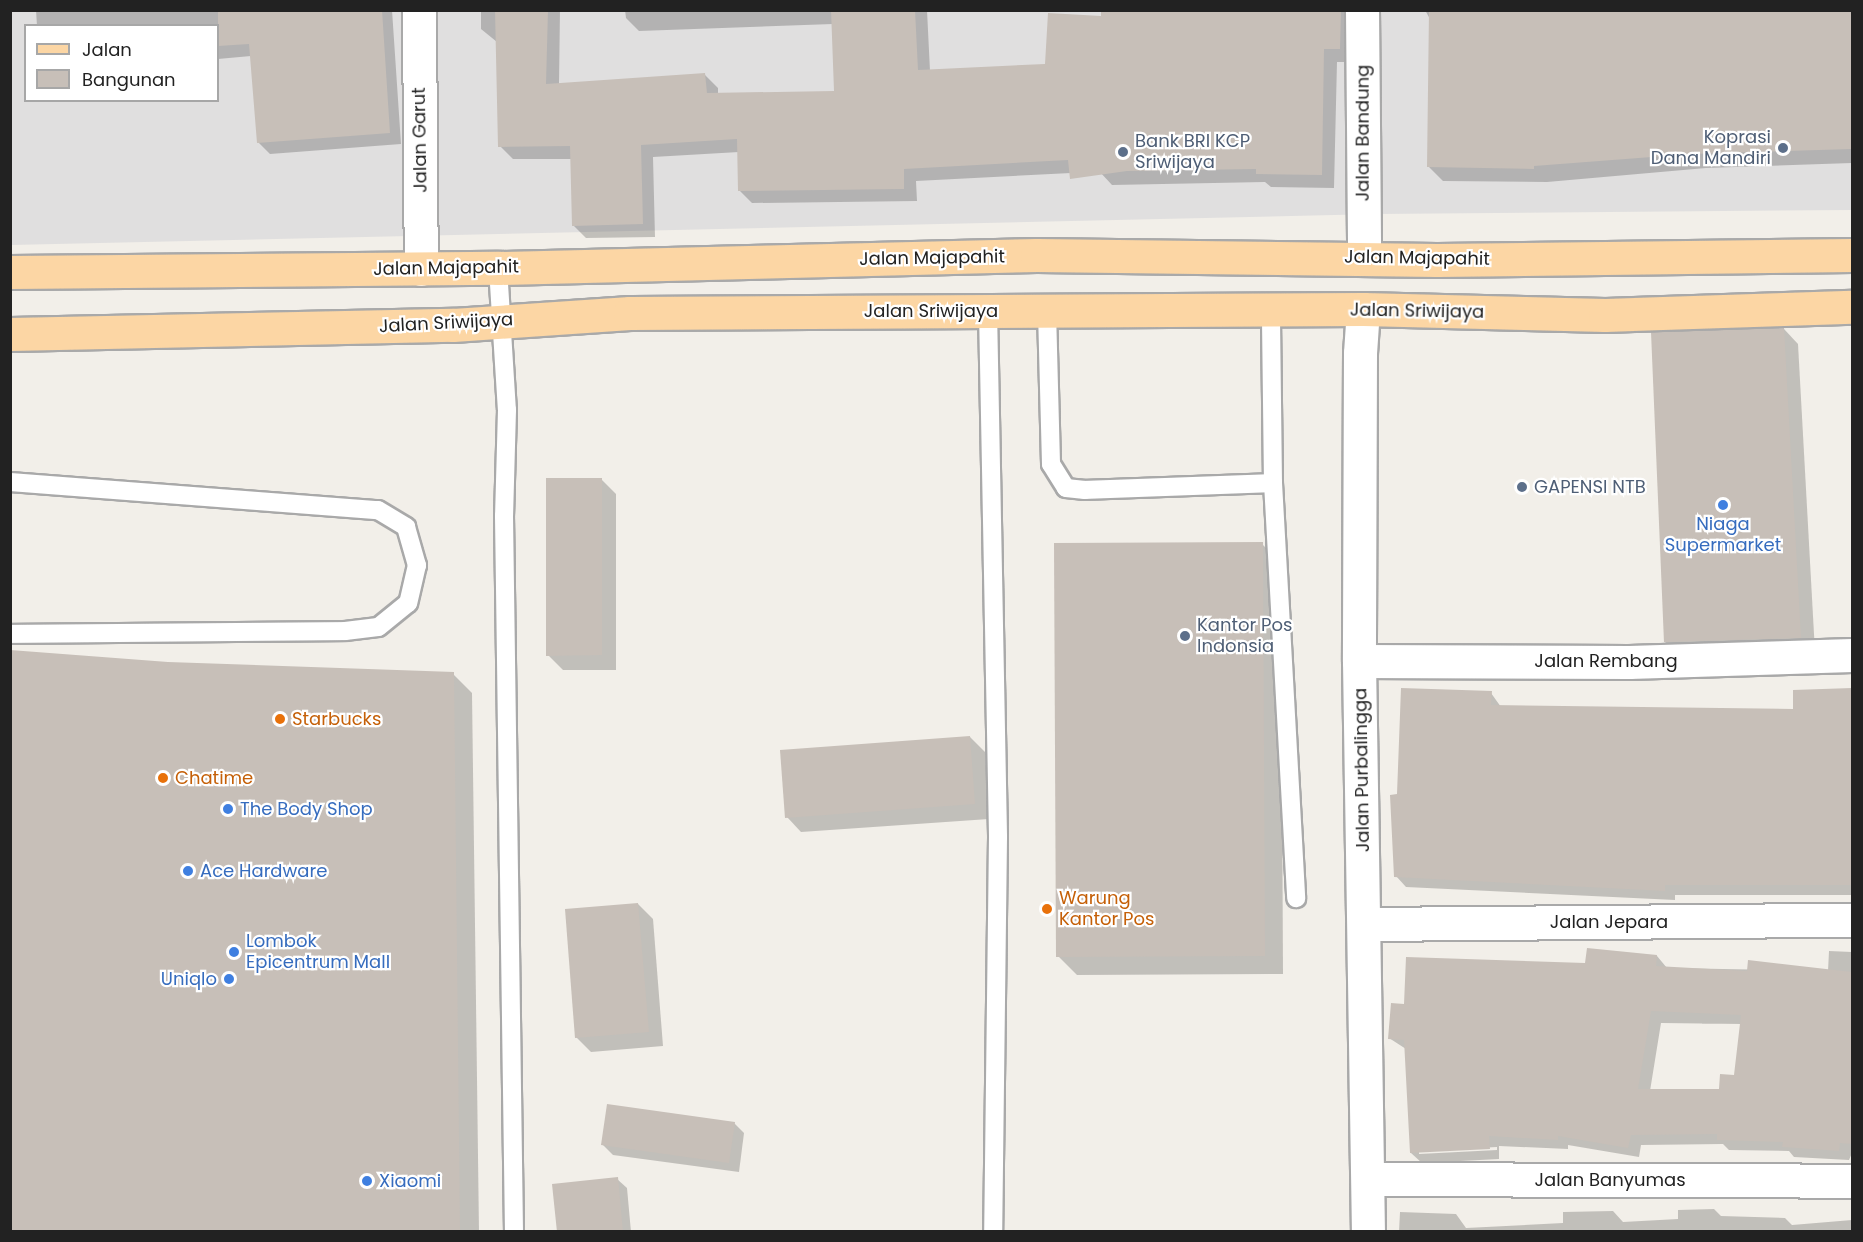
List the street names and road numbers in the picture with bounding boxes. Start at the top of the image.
street label: Jalan Bandung [1352,65,1374,201]
street label: Jalan Garut [408,87,432,193]
street label: Jalan Majapahit [859,246,1005,270]
street label: Jalan Majapahit [1344,246,1490,270]
street label: Jalan Majapahit [373,256,519,280]
street label: Jalan Sriwijaya [1350,299,1484,323]
street label: Jalan Sriwijaya [864,300,998,322]
street label: Jalan Sriwijaya [378,309,514,337]
street label: Jalan Rembang [1534,650,1678,672]
street label: Jalan Purbalingga [1350,688,1374,852]
street label: Jalan Jepara [1550,911,1668,933]
street label: Jalan Banyumas [1534,1169,1686,1191]

